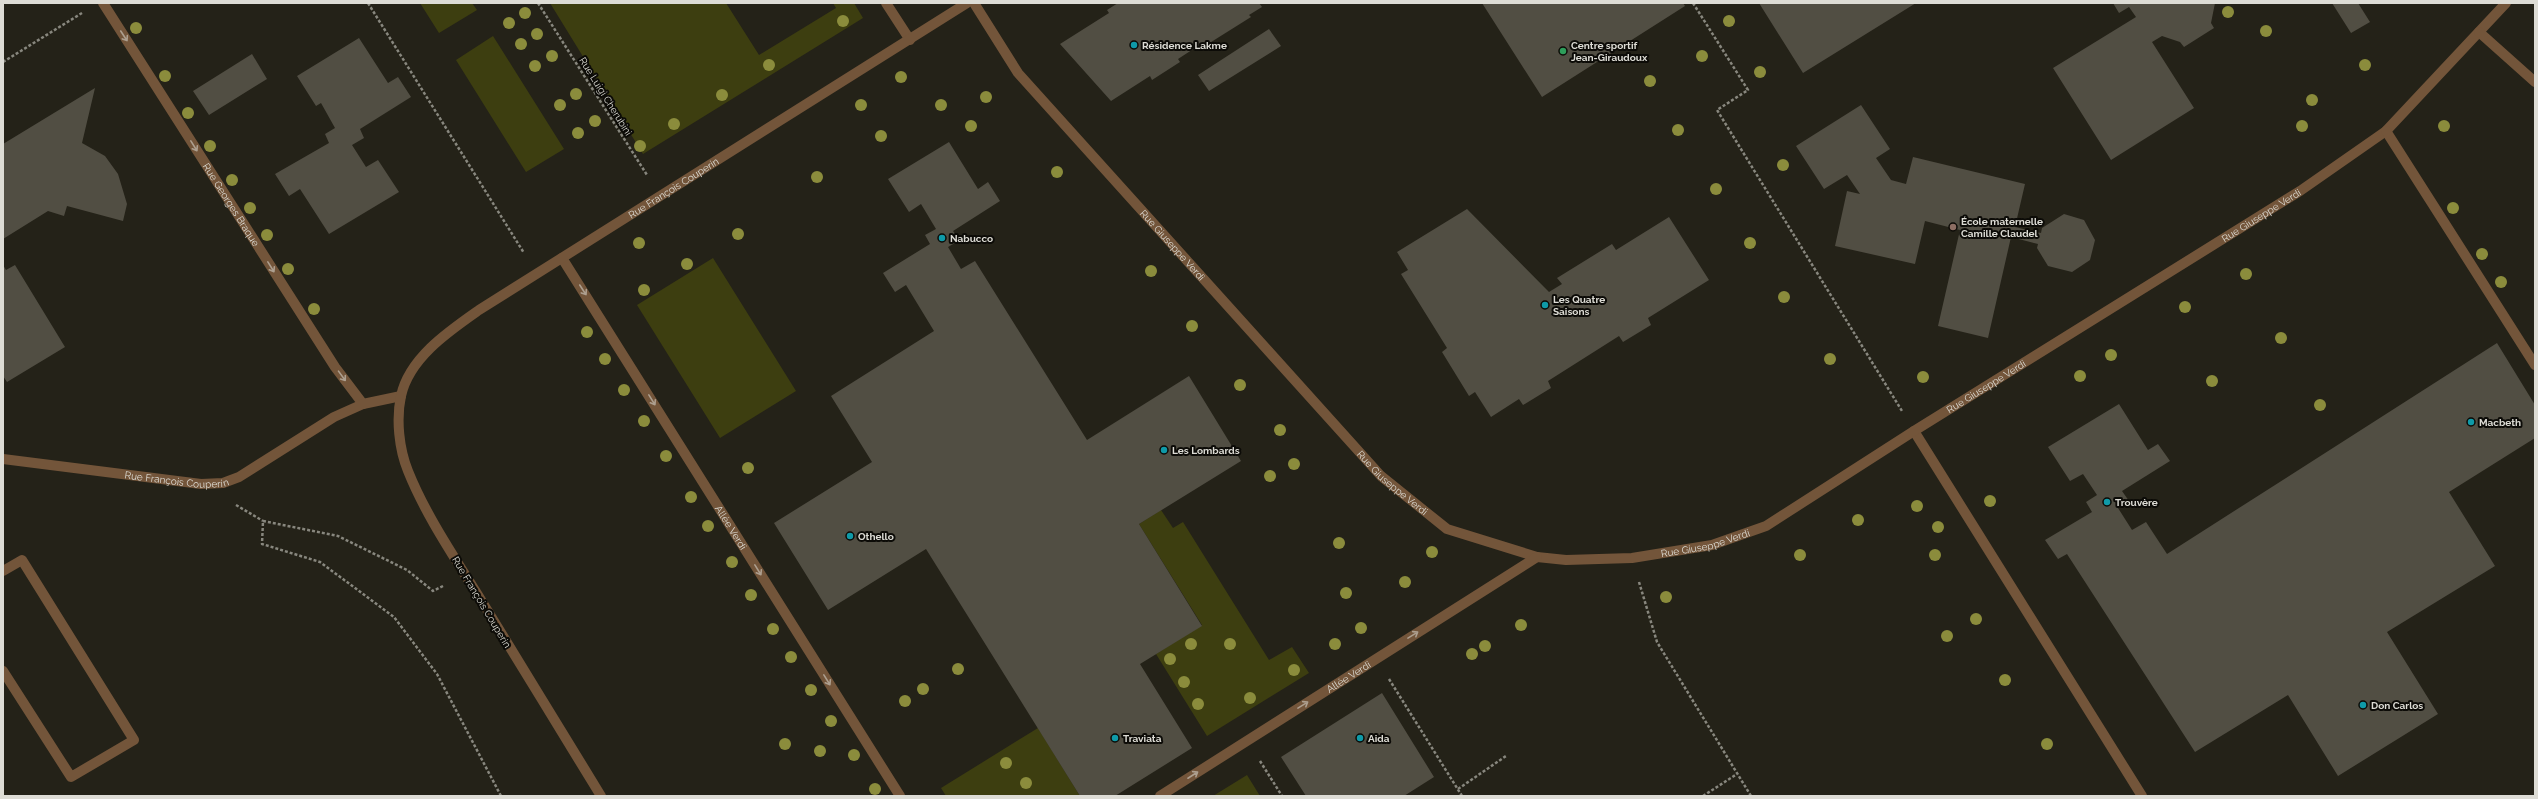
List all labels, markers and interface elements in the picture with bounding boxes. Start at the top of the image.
one-way arrow [120,30,128,41]
marker: Résidence Lakme [1129,40,1139,50]
place label: Résidence Lakme [1142,40,1227,51]
place label: Centre sportif Jean-Giraudoux [1571,40,1648,63]
marker: Centre sportif Jean-Giraudoux [1558,46,1568,56]
street label: Rue Luigi Cherubini [577,55,634,137]
one-way arrow [190,140,198,151]
street label: Rue François Couperin [626,156,721,221]
street label: Rue Georges Braque [201,161,262,248]
street label: Rue Giuseppe Verdi [2220,187,2303,244]
street label: Rue Giuseppe Verdi [1138,208,1207,283]
place label: École maternelle Camille Claudel [1961,216,2043,239]
marker: École maternelle Camille Claudel [1948,222,1958,232]
marker: Nabucco [937,233,947,243]
place label: Nabucco [950,233,993,244]
one-way arrow [268,261,276,273]
one-way arrow [579,284,587,295]
place label: Les Quatre Saisons [1553,294,1605,317]
marker: Les Quatre Saisons [1540,300,1550,310]
street label: Rue Giuseppe Verdi [1945,358,2028,415]
one-way arrow [337,371,346,382]
one-way arrow [648,394,656,405]
marker: Macbeth [2466,417,2476,427]
place label: Macbeth [2479,417,2521,428]
marker: Les Lombards [1159,445,1169,455]
place label: Les Lombards [1172,445,1240,456]
street label: Rue Giuseppe Verdi [1355,448,1430,517]
street label: Rue François Couperin [124,469,231,490]
marker: Trouvère [2102,497,2112,507]
place label: Trouvère [2115,497,2158,508]
street label: Allée Verdi [713,503,749,552]
street label: Rue Giuseppe Verdi [1660,527,1751,559]
marker: Othello [845,531,855,541]
place label: Othello [858,531,894,542]
street label: Rue François Couperin [450,555,513,650]
one-way arrow [755,564,763,576]
one-way arrow [1407,631,1419,639]
street label: Allée Verdi [1325,659,1373,695]
one-way arrow [824,674,832,686]
marker: Don Carlos [2358,700,2368,710]
place label: Don Carlos [2371,700,2423,711]
one-way arrow [1297,701,1308,709]
marker: Traviata [1110,733,1120,743]
place label: Traviata [1123,733,1162,744]
marker: Aida [1355,733,1365,743]
place label: Aida [1368,733,1390,744]
one-way arrow [1187,771,1198,779]

